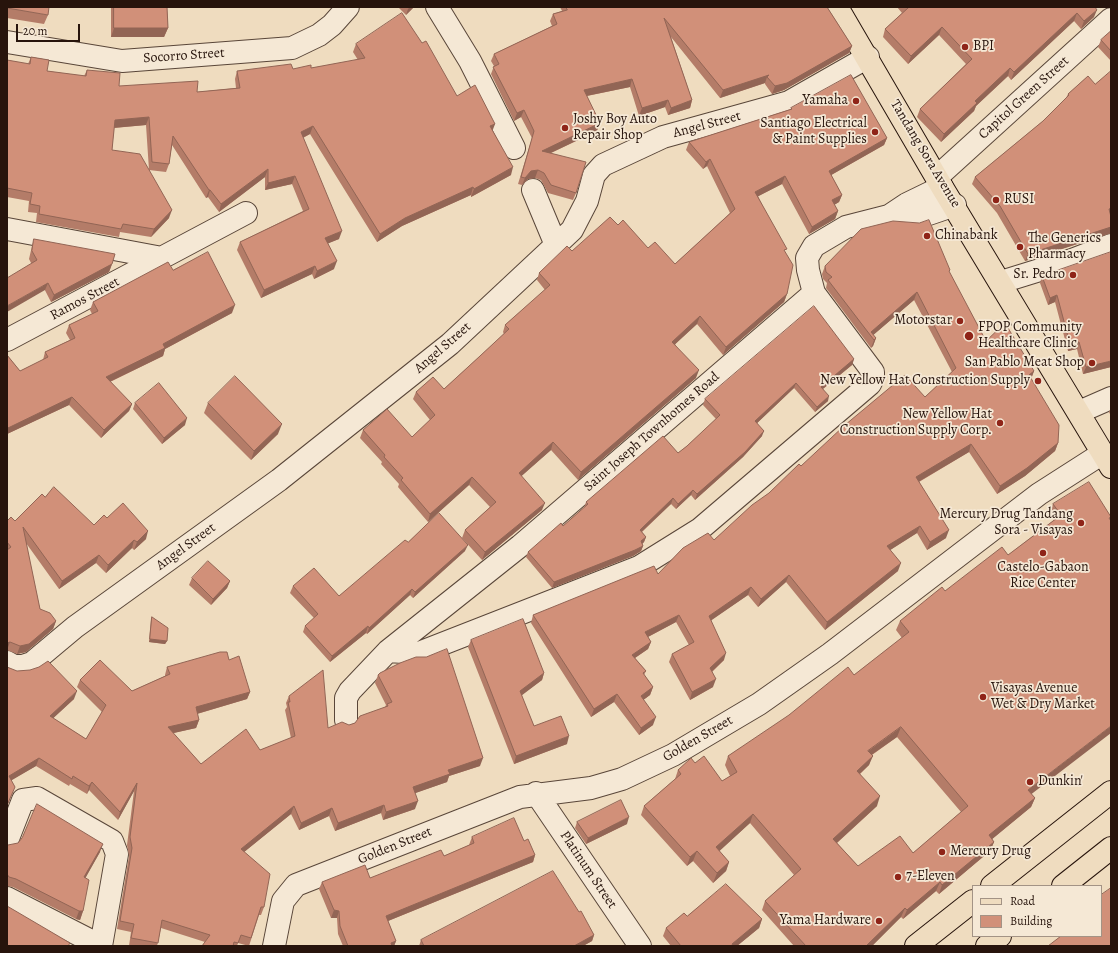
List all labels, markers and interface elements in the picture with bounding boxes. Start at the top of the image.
scale bar [18,16,82,42]
text: 20 m [23,23,47,39]
place label: BPI [973,39,994,55]
marker: BPI [960,42,970,52]
street label: Socorro Street [143,45,225,67]
street label: Capitol Green Street [975,53,1073,143]
place label: Yamaha [803,93,848,109]
marker: Yamaha [851,96,861,106]
street label: Tandang Sora Avenue [886,97,964,211]
street label: Angel Street [671,108,743,142]
place label: Joshy Boy Auto Repair Shop [573,112,657,144]
place label: Santiago Electrical & Paint Supplies [760,116,867,148]
marker: Joshy Boy Auto Repair Shop [560,123,570,133]
marker: Santiago Electrical & Paint Supplies [870,127,880,137]
place label: RUSI [1004,192,1034,208]
marker: RUSI [991,195,1001,205]
place label: Chinabank [935,228,998,244]
marker: Chinabank [922,231,932,241]
place label: The Generics Pharmacy [1028,231,1101,264]
marker: The Generics Pharmacy [1015,242,1025,252]
place label: Sr. Pedro [1013,267,1065,283]
marker: Sr. Pedro [1068,270,1078,280]
street label: Ramos Street [47,274,123,324]
place label: Motorstar [894,313,952,329]
marker: Motorstar [955,316,965,326]
street label: Angel Street [411,319,475,377]
place label: FPOP Community Healthcare Clinic [978,320,1082,352]
marker: FPOP Community Healthcare Clinic [963,330,975,342]
place label: San Pablo Meat Shop [965,355,1084,371]
marker: San Pablo Meat Shop [1087,358,1097,368]
street label: Saint Joseph Townhomes Road [581,369,723,495]
place label: New Yellow Hat Construction Supply [820,373,1030,389]
marker: New Yellow Hat Construction Supply [1033,376,1043,386]
place label: New Yellow Hat Construction Supply Corp. [840,407,992,440]
marker: New Yellow Hat Construction Supply Corp. [995,418,1005,428]
place label: Mercury Drug Tandang Sora - Visayas [939,507,1073,540]
marker: Mercury Drug Tandang Sora - Visayas [1076,518,1086,528]
street label: Angel Street [153,520,219,574]
marker: Castelo-Gabaon Rice Center [1038,548,1048,558]
place label: Castelo-Gabaon Rice Center [997,560,1089,592]
place label: Visayas Avenue Wet & Dry Market [991,681,1095,714]
marker: Visayas Avenue Wet & Dry Market [978,692,988,702]
street label: Golden Street [660,712,736,766]
place label: Dunkin' [1038,774,1083,790]
marker: Dunkin' [1025,777,1035,787]
street label: Golden Street [356,824,434,868]
street label: Platinum Street [556,828,620,912]
place label: Mercury Drug [950,844,1031,860]
marker: Mercury Drug [937,847,947,857]
place label: 7-Eleven [906,869,955,885]
marker: 7-Eleven [893,872,903,882]
legend [972,885,1102,937]
text: Road [1010,893,1035,909]
place label: Yama Hardware [780,913,871,929]
text: Building [1010,913,1052,929]
marker: Yama Hardware [874,916,884,926]

